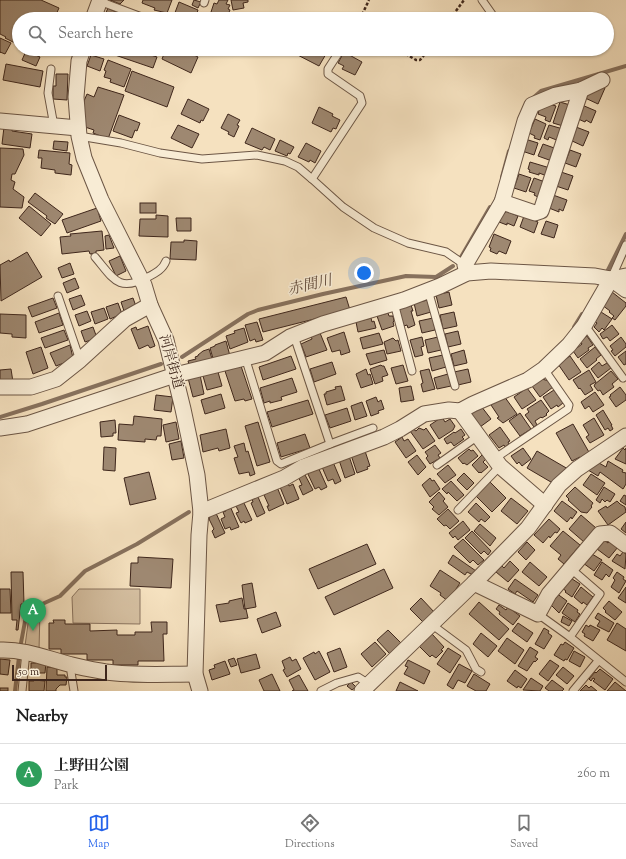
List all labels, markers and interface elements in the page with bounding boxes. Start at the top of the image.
search box [12,12,614,56]
icon: search [26,23,48,45]
text: Search here [58,24,133,45]
your location [354,263,374,283]
water label: 赤間川 [286,270,336,301]
street label: 河岸街道 [153,332,187,392]
pin: A [20,598,46,631]
scale bar [12,663,107,682]
text: 50 m [18,664,39,680]
text: Nearby [16,705,68,729]
text: 上野田公園 [54,756,129,777]
text: A [24,765,34,783]
text: 260 m [577,765,610,783]
text: Park [54,777,79,795]
tab: Map [88,812,110,852]
tab: Directions [285,812,335,852]
tab: Saved [510,812,538,852]

